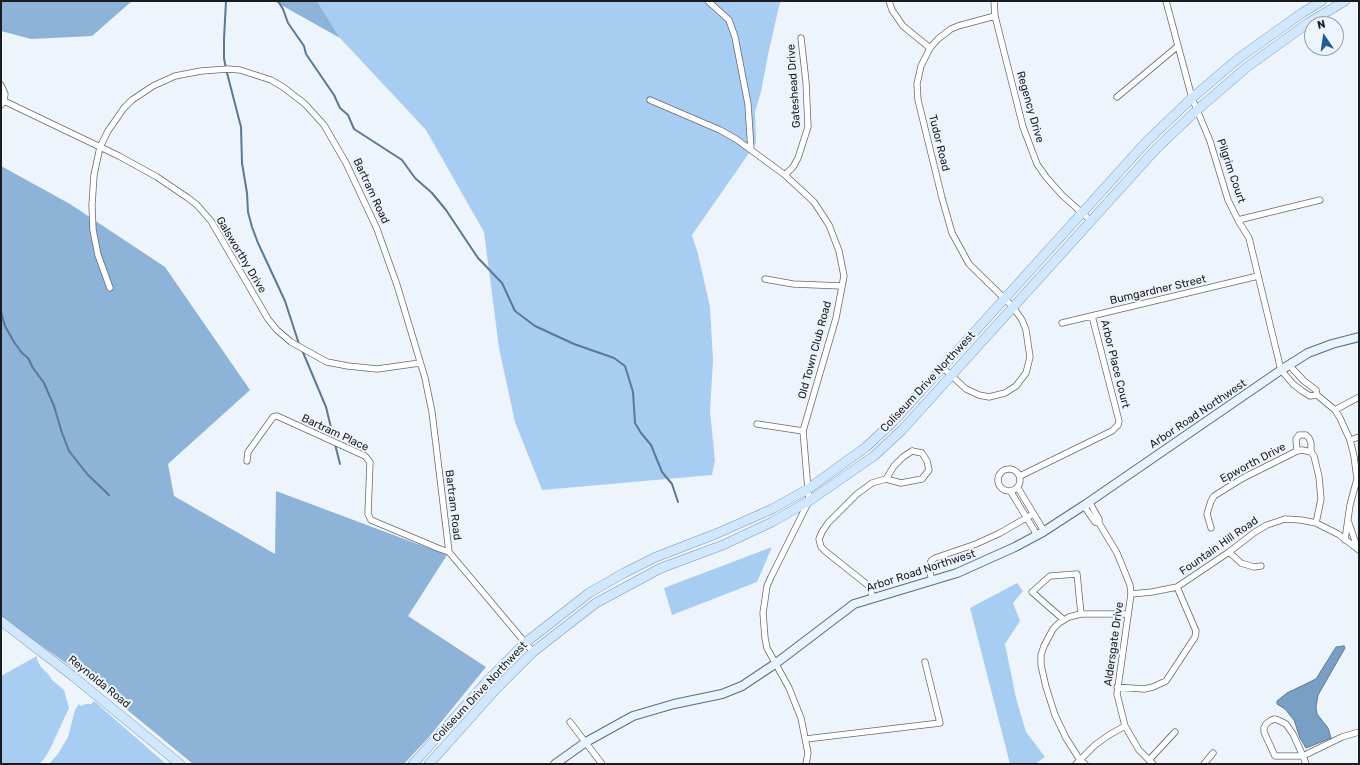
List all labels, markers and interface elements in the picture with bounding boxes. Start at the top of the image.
north arrow [1304,16,1344,56]
text: N [1316,18,1327,32]
street label: Gateshead Drive [784,44,804,128]
street label: Regency Drive [1013,70,1047,144]
street label: Tudor Road [926,113,952,173]
street label: Pilgrim Court [1214,137,1248,205]
street label: Bartram Road [350,156,392,226]
street label: Galsworthy Drive [213,214,269,296]
street label: Bumgardner Street [1109,272,1207,308]
street label: Old Town Club Road [796,300,834,400]
street label: Arbor Place Court [1098,318,1132,410]
street label: Coliseum Drive Northwest [878,329,978,435]
street label: Arbor Road Northwest [1147,377,1249,451]
street label: Bartram Place [299,412,371,454]
street label: Epworth Drive [1218,440,1288,486]
street label: Bartram Road [442,469,464,541]
street label: Fountain Hill Road [1177,514,1261,578]
street label: Arbor Road Northwest [865,547,977,595]
street label: Aldersgate Drive [1102,601,1126,687]
street label: Coliseum Drive Northwest [430,639,530,745]
street label: Reynolda Road [65,653,133,711]

